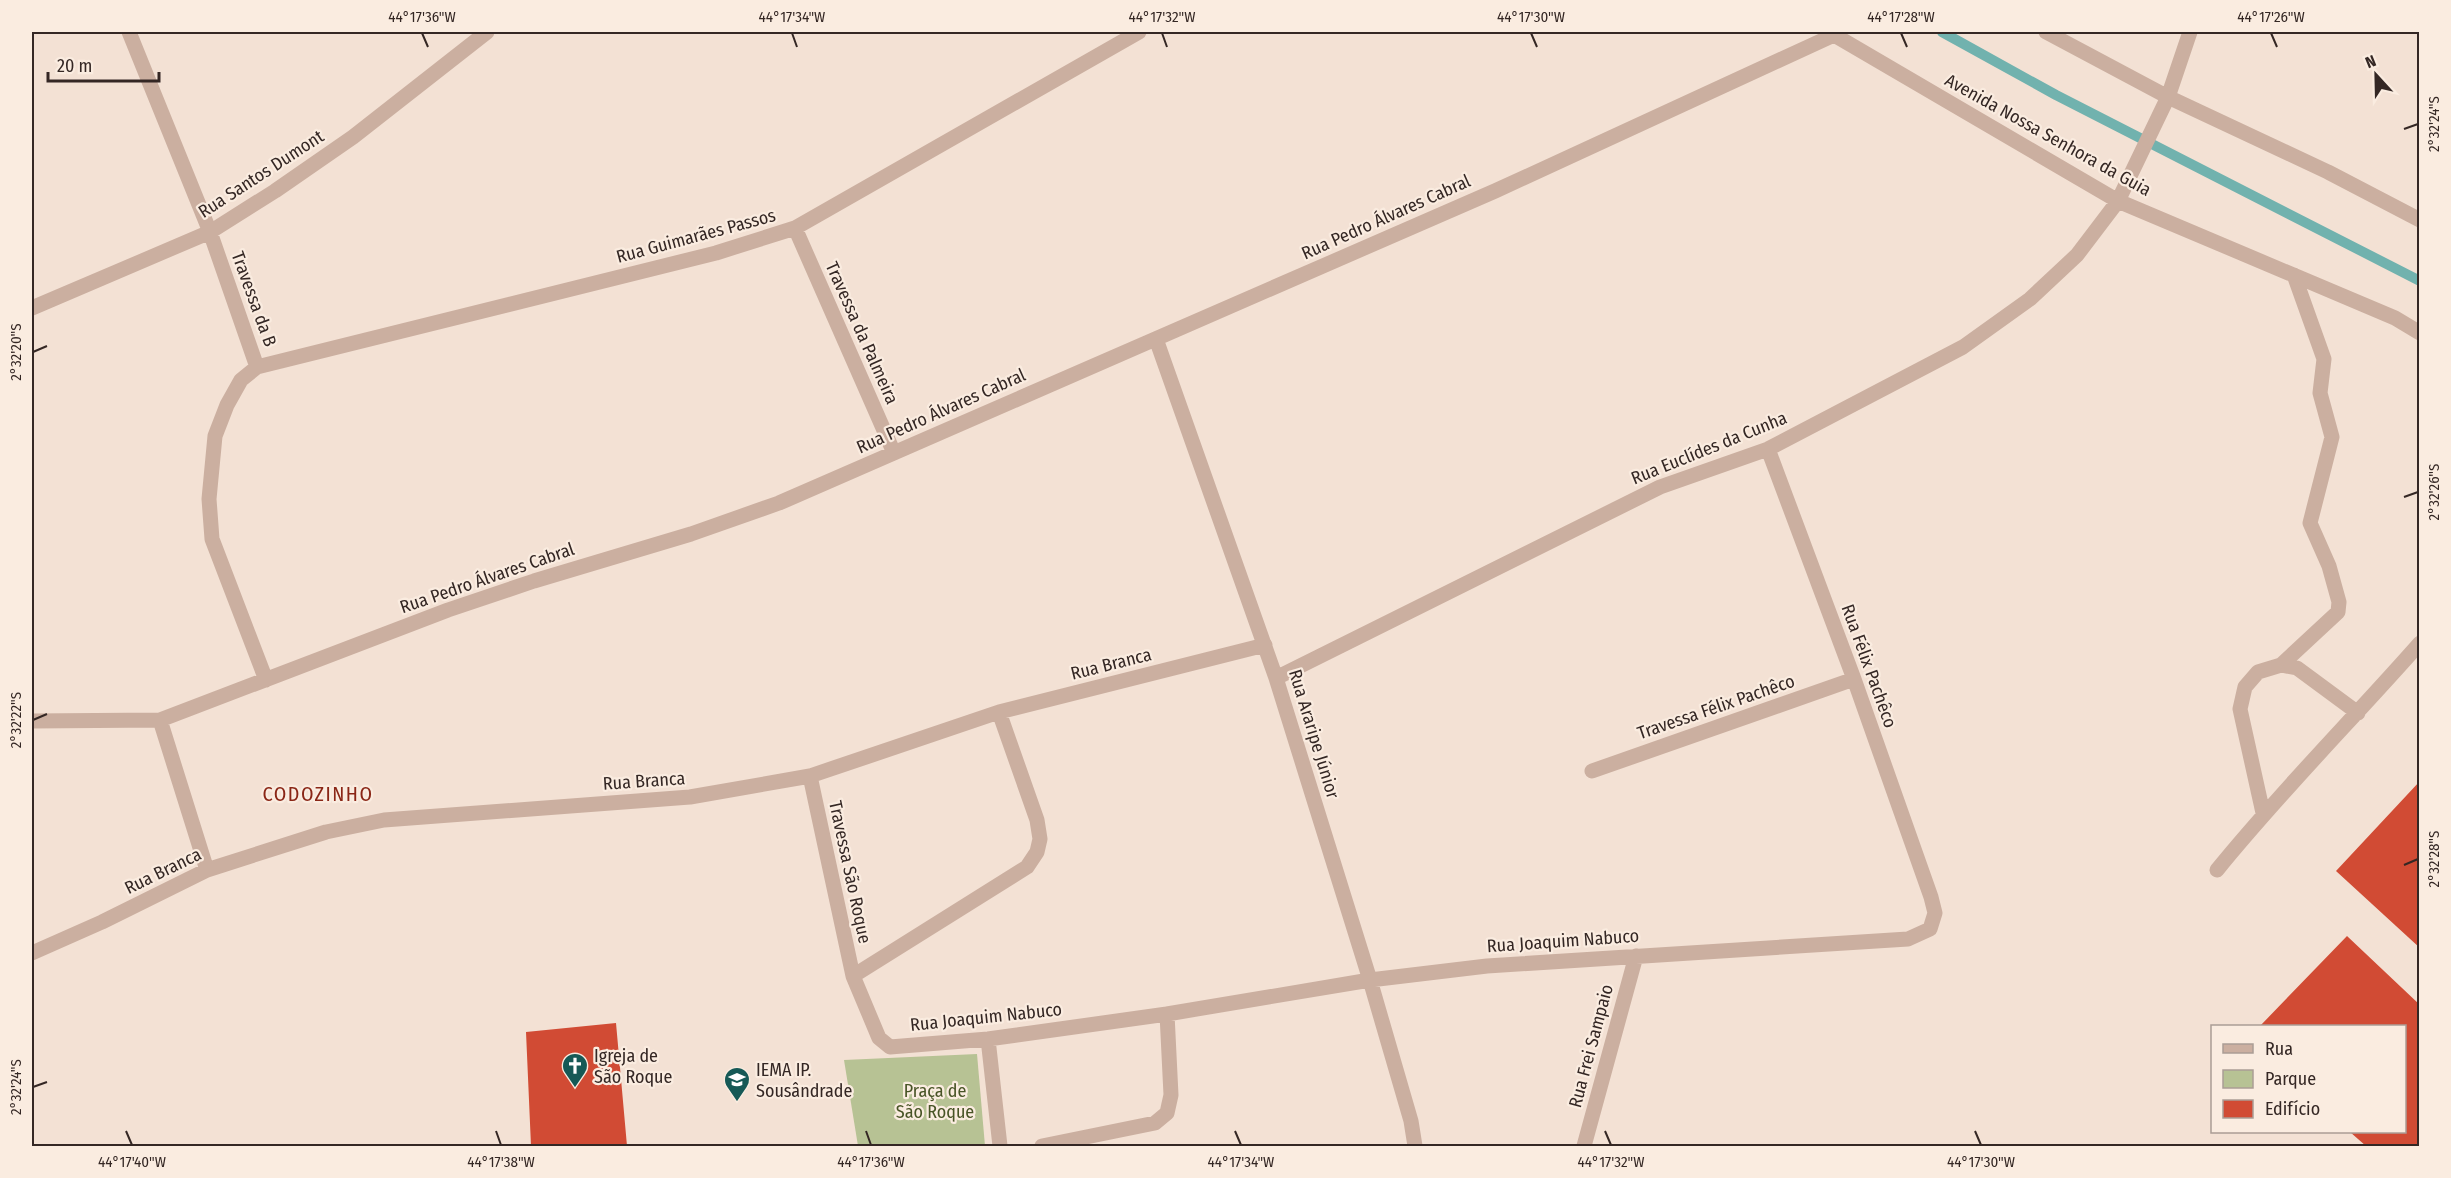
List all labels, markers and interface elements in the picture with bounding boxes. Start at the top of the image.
text: 44°17'36"W [388,8,456,26]
text: 44°17'34"W [759,8,825,26]
text: 44°17'32"W [1129,8,1195,26]
text: 44°17'30"W [1497,8,1565,26]
text: 44°17'28"W [1867,8,1935,26]
text: 44°17'26"W [2237,8,2305,26]
scale bar [48,45,159,83]
north arrow [2346,45,2406,105]
text: N [2363,51,2379,72]
text: 20 m [57,55,92,77]
street label: Avenida Nossa Senhora da Guia [1941,69,2155,201]
text: 2°32'24"S [2425,96,2443,152]
street label: Rua Santos Dumont [194,125,328,223]
street label: Rua Pedro Álvares Cabral [1298,169,1474,264]
street label: Rua Guimarães Passos [614,204,778,268]
street label: Travessa da B [227,248,281,350]
street label: Travessa da Palmeira [821,258,903,408]
text: 2°32'20"S [7,323,25,381]
street label: Rua Pedro Álvares Cabral [853,363,1029,458]
street label: Rua Euclídes da Cunha [1628,407,1790,489]
text: 2°32'26"S [2425,464,2443,520]
street label: Rua Pedro Álvares Cabral [397,537,577,618]
street label: Rua Félix Pachêco [1836,601,1902,731]
street label: Rua Branca [1068,643,1154,685]
street label: Rua Araripe Júnior [1284,667,1344,802]
street label: Travessa Félix Pachêco [1635,670,1797,744]
text: 2°32'22"S [7,692,25,748]
street label: Rua Branca [602,767,686,795]
district label: CODOZINHO [263,782,374,806]
street label: Travessa São Roque [824,799,876,946]
text: 2°32'28"S [2425,831,2443,887]
street label: Rua Branca [121,843,205,899]
street label: Rua Joaquim Nabuco [1486,925,1640,957]
street label: Rua Frei Sampaio [1564,982,1618,1110]
street label: Rua Joaquim Nabuco [909,998,1063,1036]
legend [2211,1025,2406,1133]
text: Rua [2265,1038,2293,1060]
place label: Igreja de São Roque [594,1045,673,1088]
church icon: Igreja de São Roque [560,1051,590,1089]
text: 2°32'24"S [7,1059,25,1115]
place label: IEMA IP. Sousândrade [756,1059,853,1102]
school or university icon: IEMA IP. Sousândrade [722,1065,752,1103]
text: Parque [2265,1068,2316,1090]
park label: Praça de São Roque [896,1080,974,1123]
text: Edifício [2265,1098,2320,1120]
text: 44°17'40"W [98,1153,166,1171]
text: 44°17'38"W [467,1153,535,1171]
text: 44°17'36"W [837,1153,905,1171]
text: 44°17'34"W [1208,1153,1274,1171]
text: 44°17'32"W [1578,1153,1644,1171]
text: 44°17'30"W [1947,1153,2015,1171]

